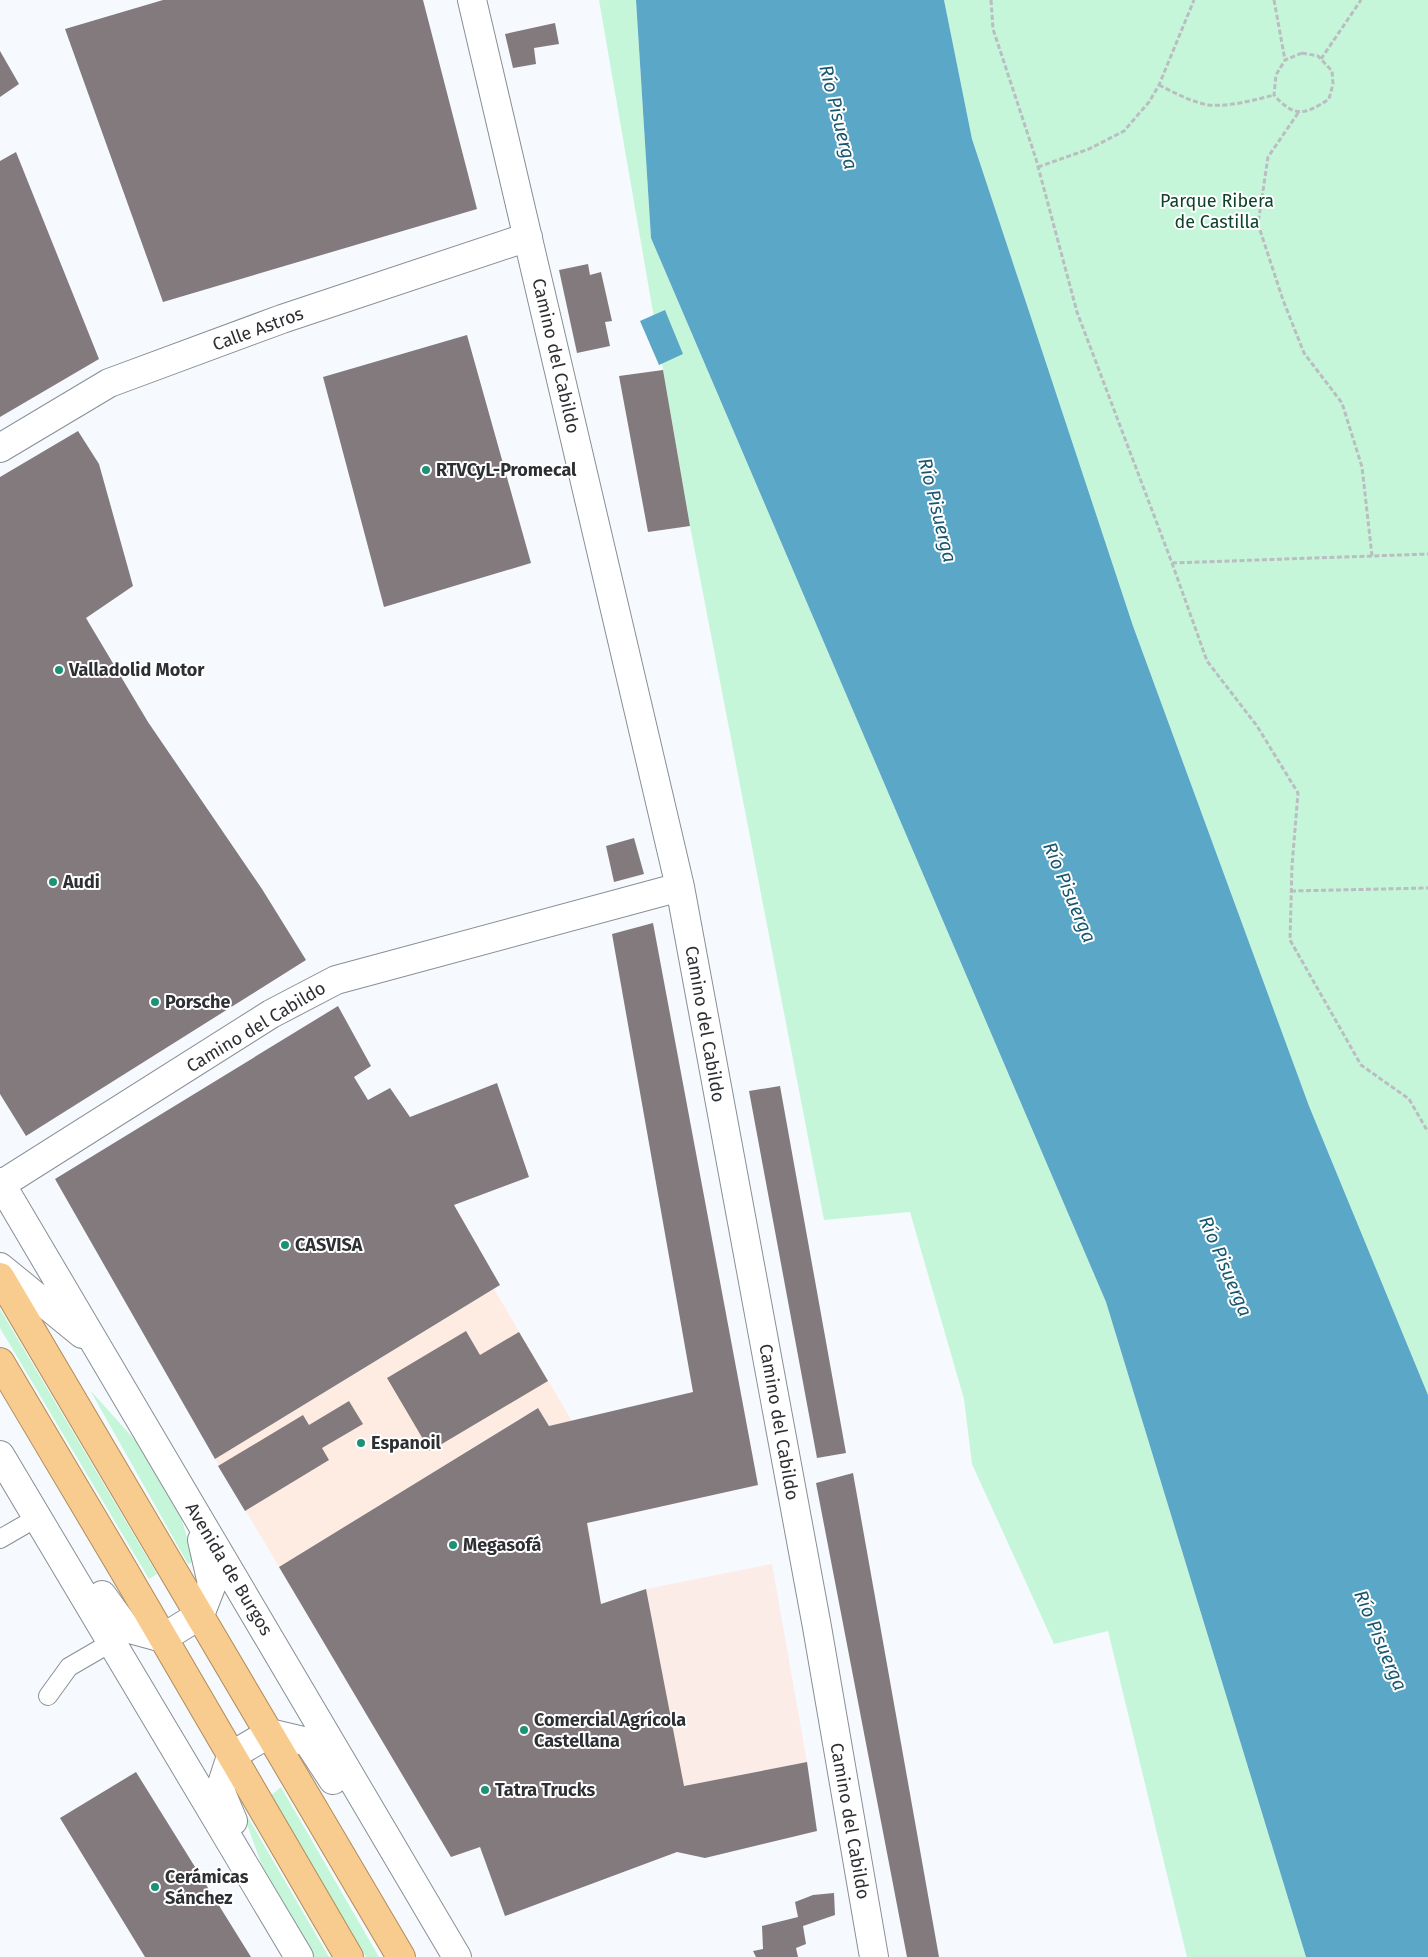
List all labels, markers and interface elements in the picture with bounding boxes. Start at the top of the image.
water label: Río Pisuerga [814,63,863,172]
park label: Parque Ribera de Castilla [1160,190,1274,233]
street label: Camino del Cabildo [527,276,585,436]
street label: Calle Astros [210,302,306,356]
water label: Río Pisuerga [913,456,962,565]
place label: RTVCyL-Promecal [436,459,577,481]
marker: RTVCyL-Promecal [420,464,432,476]
place label: Valladolid Motor [68,659,205,681]
marker: Valladolid Motor [53,664,65,676]
water label: Río Pisuerga [1038,839,1101,946]
place label: Audi [62,871,100,893]
marker: Audi [47,876,59,888]
street label: Camino del Cabildo [680,944,730,1104]
street label: Camino del Cabildo [182,977,330,1077]
place label: Porsche [165,991,230,1013]
marker: Porsche [149,996,161,1008]
water label: Río Pisuerga [1194,1213,1257,1320]
place label: CASVISA [295,1234,363,1256]
marker: CASVISA [279,1239,291,1251]
street label: Camino del Cabildo [754,1342,804,1502]
place label: Espanoil [371,1432,441,1454]
marker: Espanoil [355,1437,367,1449]
street label: Avenida de Burgos [181,1498,277,1640]
place label: Megasofá [463,1534,541,1556]
marker: Megasofá [447,1539,459,1551]
water label: Río Pisuerga [1349,1587,1412,1694]
place label: Comercial Agrícola Castellana [534,1709,686,1752]
marker: Comercial Agrícola Castellana [518,1724,530,1736]
street label: Camino del Cabildo [825,1741,875,1901]
place label: Tatra Trucks [495,1779,596,1801]
marker: Tatra Trucks [479,1784,491,1796]
place label: Cerámicas Sánchez [165,1866,249,1909]
marker: Cerámicas Sánchez [149,1881,161,1893]

